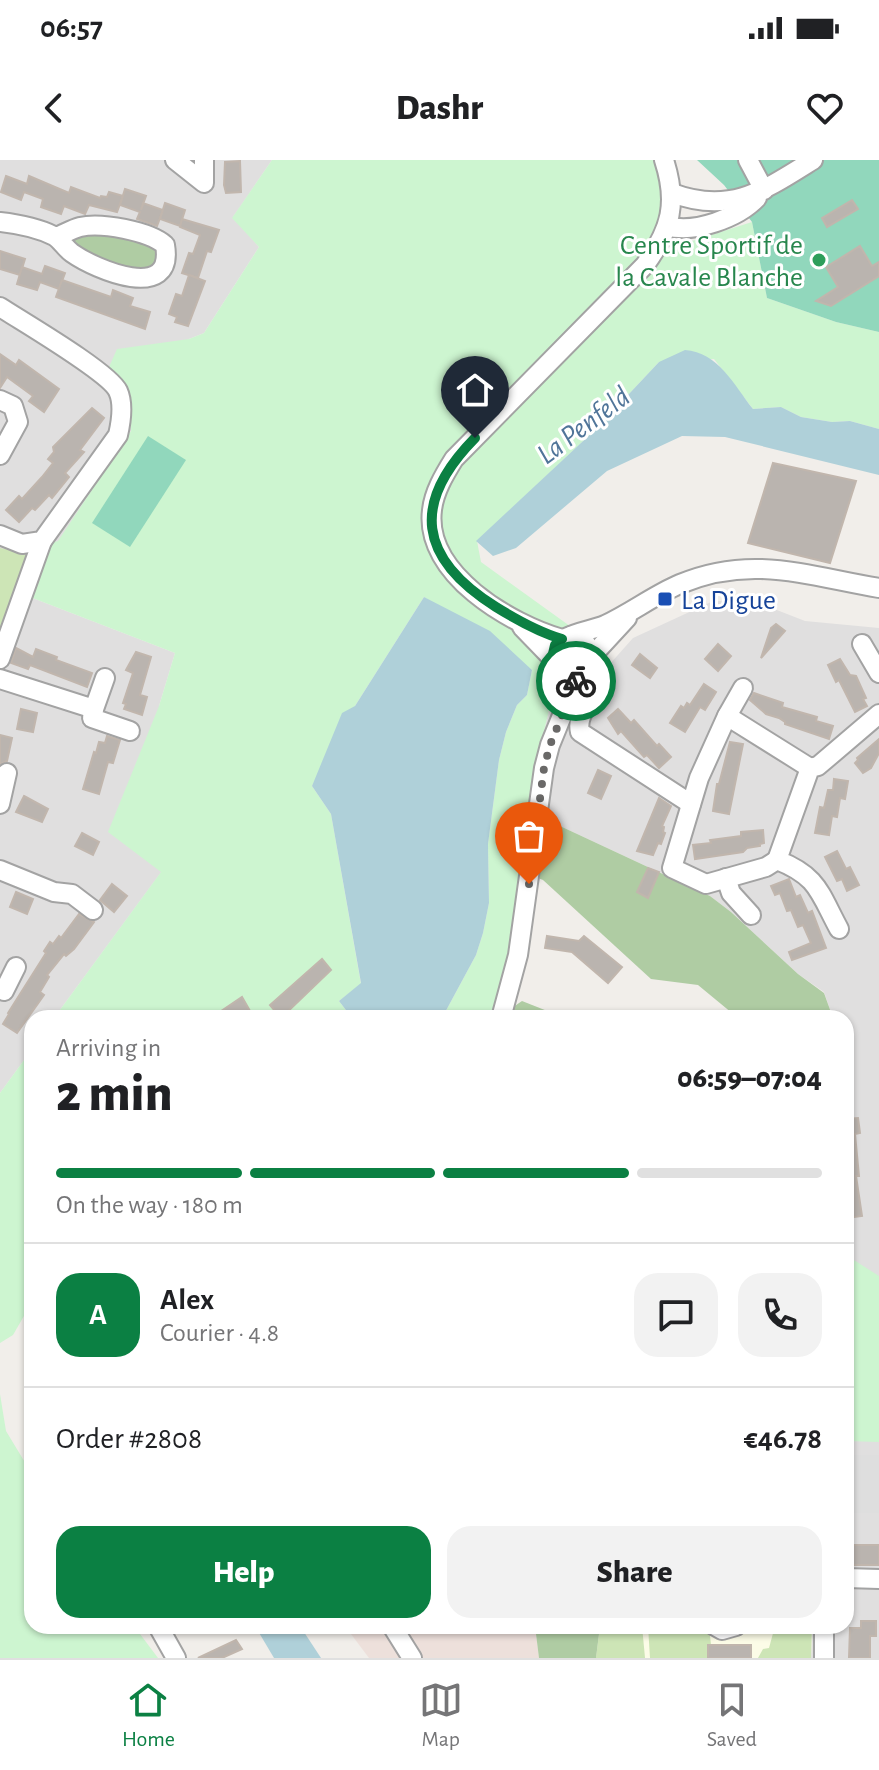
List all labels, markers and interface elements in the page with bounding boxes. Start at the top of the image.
text: 06:57 [40,13,103,43]
icon: back [32,86,76,130]
icon: heart [803,86,847,130]
text: Dashr [396,90,483,126]
place label: Centre Sportif de la Cavale Blanche [615,232,803,292]
marker: Centre Sportif de la Cavale Blanche [810,251,828,269]
pin [441,356,509,438]
icon: home [453,368,497,412]
water label: La Penfeld [532,381,636,470]
place label: La Digue [681,587,776,615]
marker: La Digue [656,590,674,608]
courier [536,641,616,721]
icon: bike [554,659,598,703]
pin [495,802,563,884]
icon: bag [507,814,551,858]
text: Arriving in [56,1035,161,1061]
text: 06:59–07:04 [677,1063,822,1093]
text: 2 min [56,1068,172,1120]
text: On the way · 180 m [56,1192,243,1218]
button: chat [634,1273,718,1357]
button: phone [738,1273,822,1357]
text: Alex [160,1285,214,1315]
text: A [89,1300,107,1330]
text: Courier · 4.8 [160,1320,279,1346]
text: Order #2808 [56,1424,202,1454]
text: €46.78 [744,1424,822,1454]
button: Help [56,1526,431,1618]
button: Share [447,1526,822,1618]
tab: Home [122,1678,175,1752]
tab: Map [419,1678,463,1752]
tab: Saved [707,1678,757,1752]

